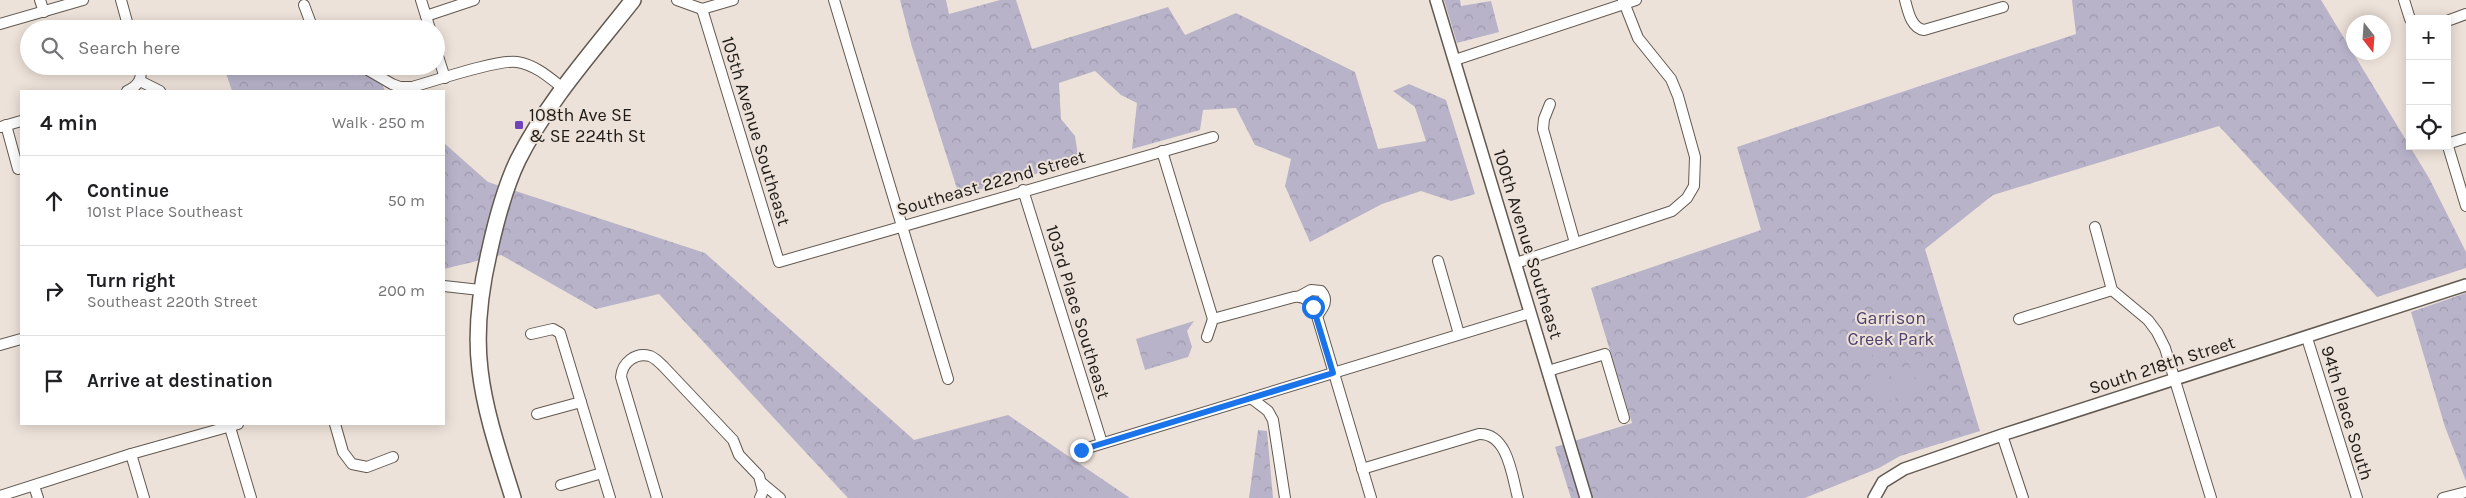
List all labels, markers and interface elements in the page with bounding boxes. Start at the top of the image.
north arrow [2346,15,2391,60]
map controls [2406,15,2451,150]
button: + [2406,15,2451,60]
search box [20,20,445,75]
icon: search [38,34,66,62]
street label: 105th Avenue Southeast [717,34,795,229]
text: Search here [78,37,180,59]
button: − [2406,60,2451,105]
place label: 108th Ave SE & SE 224th St [529,104,646,147]
button: locate [2406,105,2451,150]
text: 4 min [40,111,98,135]
text: Walk · 250 m [332,113,425,132]
marker: 108th Ave SE & SE 224th St [513,119,525,131]
street label: Southeast 222nd Street [894,145,1088,221]
street label: 100th Avenue Southeast [1489,146,1567,342]
text: Continue [87,180,169,202]
icon: ahead [40,187,68,215]
text: 50 m [388,191,425,210]
text: 101st Place Southeast [87,202,243,221]
street label: 103rd Place Southeast [1041,222,1115,402]
text: Turn right [87,270,176,292]
icon: right [40,277,68,305]
text: 200 m [378,281,425,300]
text: Southeast 220th Street [87,292,257,311]
route start [1302,296,1325,319]
park label: Garrison Creek Park [1848,307,1934,350]
street label: South 218th Street [2086,331,2238,399]
street label: 94th Place South [2316,343,2378,483]
icon: arrive [40,367,68,395]
text: Arrive at destination [87,370,273,392]
route end [1070,439,1093,462]

